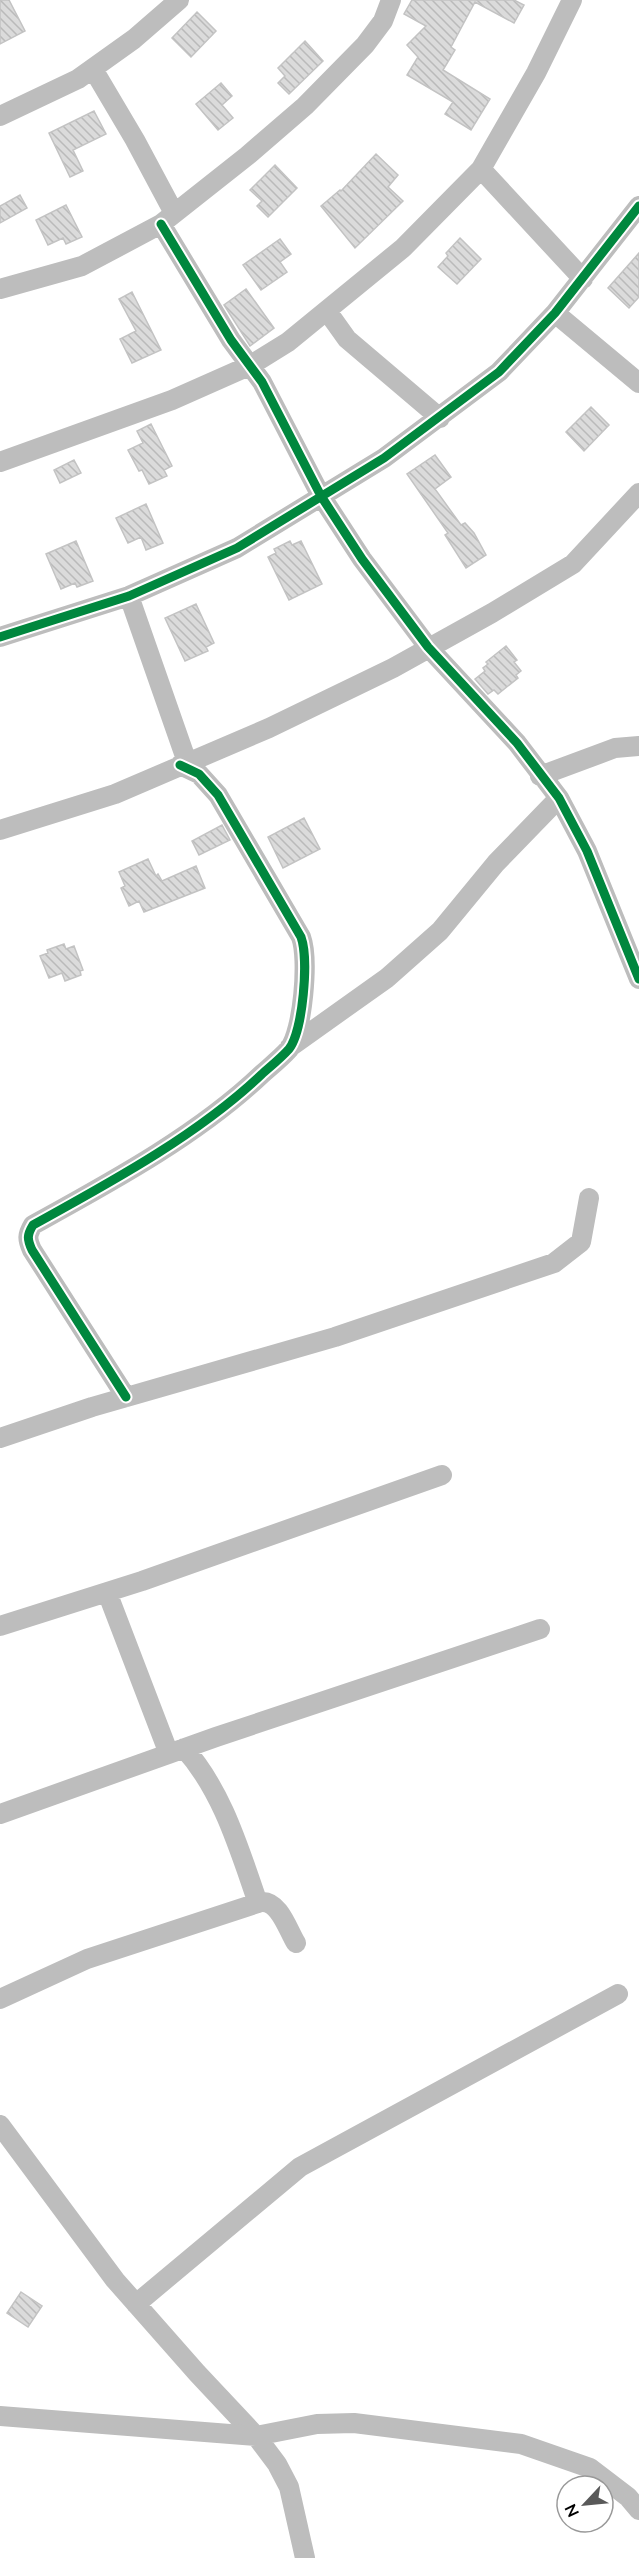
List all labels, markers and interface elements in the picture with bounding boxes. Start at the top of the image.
north arrow [555,2474,615,2534]
text: N [560,2501,583,2520]

